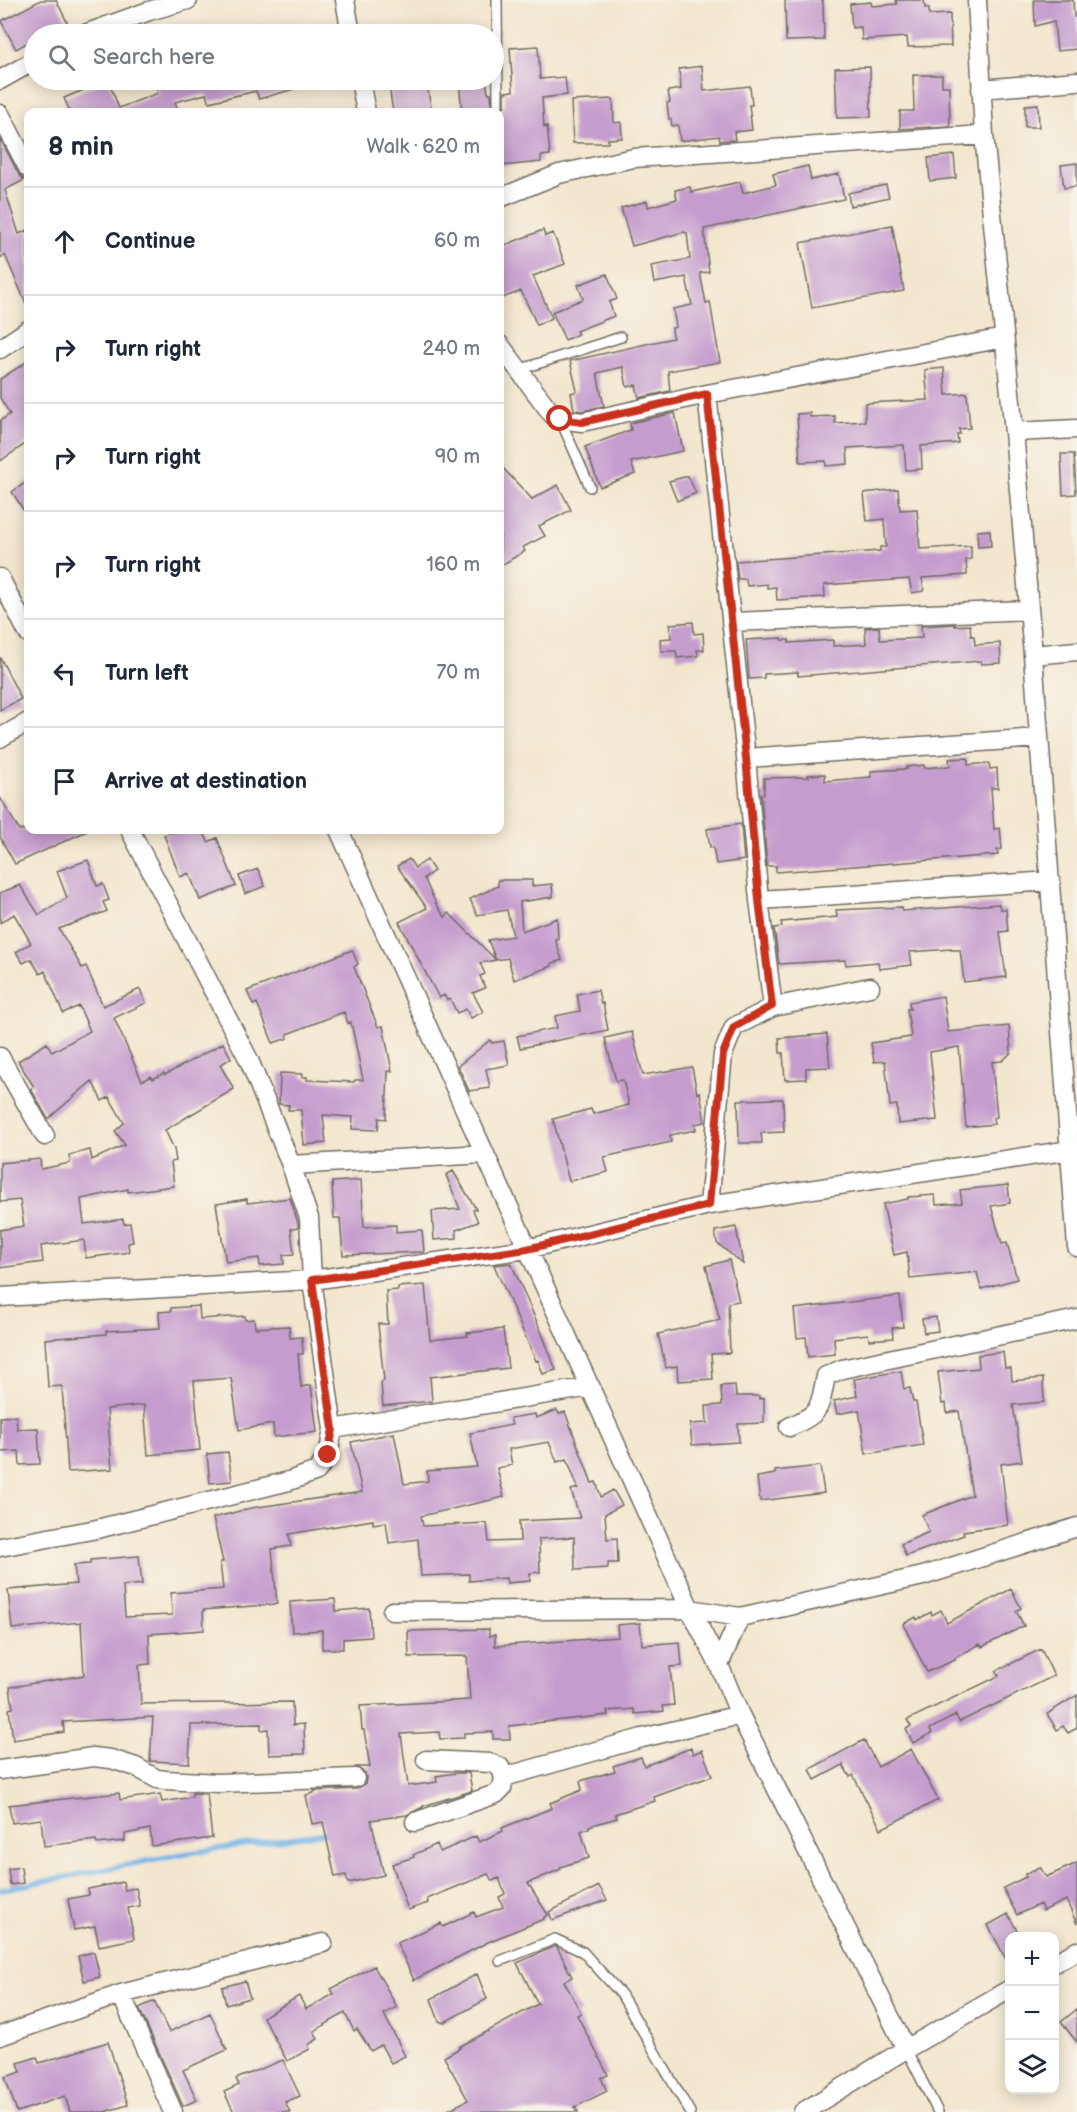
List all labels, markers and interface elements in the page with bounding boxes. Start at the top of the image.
search box [24,24,504,90]
icon: search [45,41,78,74]
text: Search here [93,44,215,71]
text: 8 min [48,132,114,163]
text: Walk · 620 m [367,135,480,159]
icon: ahead [48,225,81,258]
text: Continue [105,228,195,255]
text: 60 m [434,229,480,253]
icon: right [48,333,81,366]
text: Turn right [105,336,201,363]
text: 240 m [423,337,480,361]
route start [546,405,572,431]
icon: right [48,441,81,474]
text: Turn right [105,444,201,471]
text: 90 m [435,445,480,469]
icon: right [48,549,81,582]
text: Turn right [105,552,201,579]
text: 160 m [426,553,480,577]
icon: left [48,657,81,690]
text: Turn left [105,660,189,687]
text: 70 m [436,661,480,685]
icon: arrive [48,765,81,798]
text: Arrive at destination [105,768,307,795]
route end [314,1441,340,1467]
map controls [1005,1932,1059,2094]
button: + [1005,1932,1059,1986]
button: − [1005,1986,1059,2040]
button: layers [1005,2040,1059,2094]

